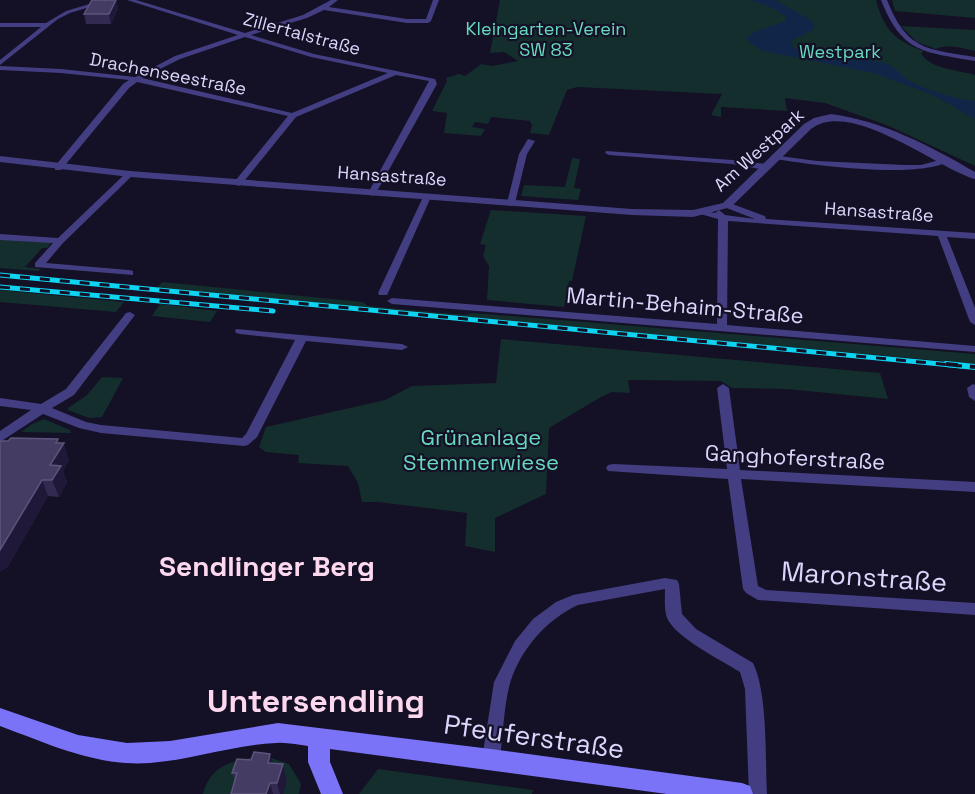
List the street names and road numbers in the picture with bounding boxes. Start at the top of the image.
street label: Zillertalstraße [241,7,363,60]
street label: Drachenseestraße [88,47,248,100]
street label: Am Westpark [709,103,809,196]
street label: Hansastraße [337,160,447,191]
street label: Hansastraße [824,196,934,227]
street label: Martin-Behaim-Straße [565,281,805,329]
street label: Ganghoferstraße [704,438,886,476]
street label: Maronstraße [780,553,948,600]
street label: Pfeuferstraße [442,707,626,766]

